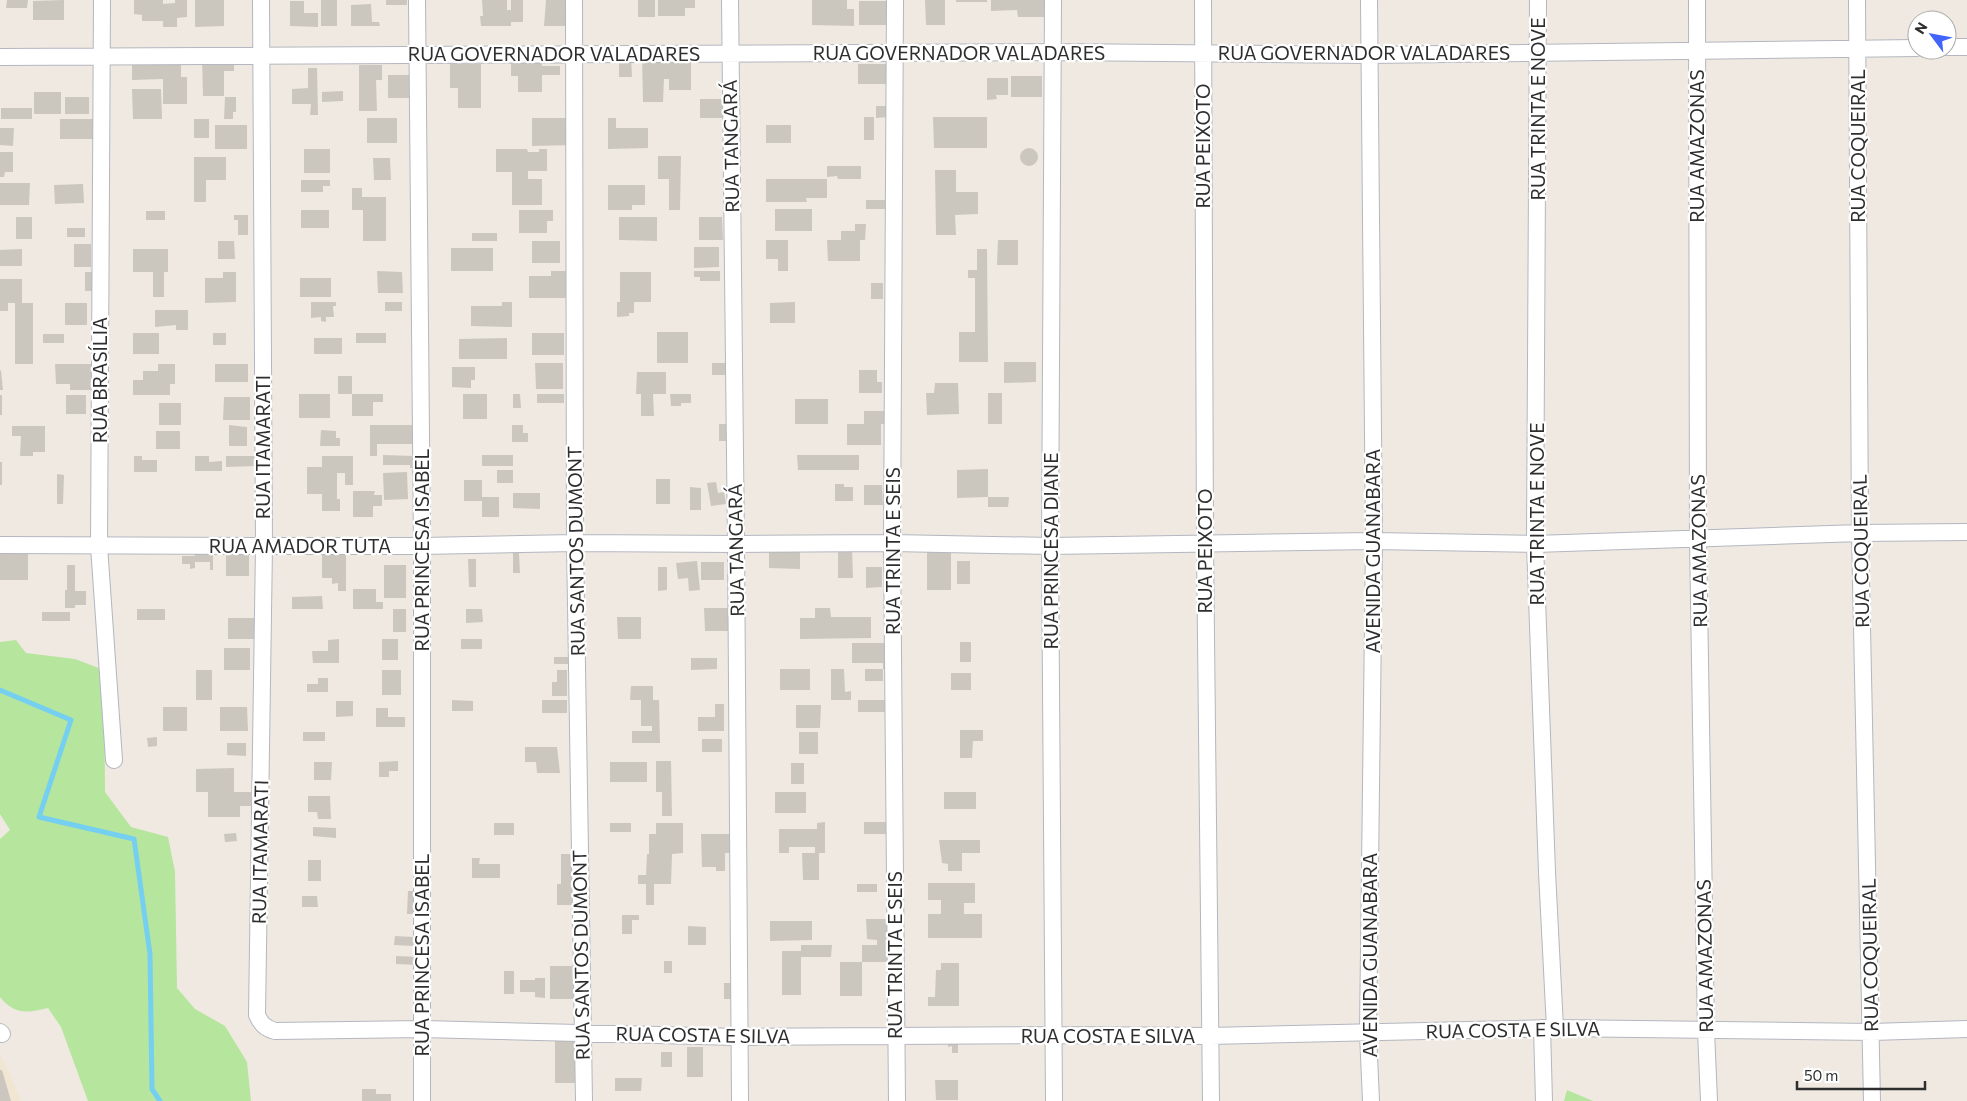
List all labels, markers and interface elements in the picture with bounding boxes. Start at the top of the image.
north arrow [1907,10,1957,60]
street label: RUA TRINTA E NOVE [1526,18,1549,200]
text: N [1911,19,1931,37]
street label: RUA GOVERNADOR VALADARES [813,41,1105,64]
street label: RUA GOVERNADOR VALADARES [1218,41,1510,64]
street label: RUA GOVERNADOR VALADARES [408,42,700,65]
street label: RUA AMAZONAS [1685,69,1708,223]
street label: RUA COQUEIRAL [1846,69,1869,223]
street label: RUA TANGARÁ [718,79,743,213]
street label: RUA PEIXOTO [1191,83,1214,209]
street label: RUA BRASÍLIA [88,317,111,443]
street label: RUA ITAMARATI [251,375,274,519]
street label: RUA TRINTA E NOVE [1525,423,1548,605]
street label: RUA SANTOS DUMONT [562,446,589,656]
street label: RUA PRINCESA ISABEL [410,448,433,651]
street label: AVENIDA GUANABARA [1361,449,1384,653]
street label: RUA PRINCESA DIANE [1039,453,1062,649]
street label: RUA TRINTA E SEIS [881,467,904,635]
street label: RUA AMAZONAS [1686,474,1711,628]
street label: RUA COQUEIRAL [1848,474,1873,628]
street label: RUA TANGARÁ [723,483,748,617]
street label: RUA PEIXOTO [1193,488,1216,614]
street label: RUA AMADOR TUTA [209,534,391,557]
street label: RUA ITAMARATI [247,780,272,924]
street label: RUA SANTOS DUMONT [567,850,594,1060]
street label: RUA PRINCESA ISABEL [410,853,433,1056]
street label: AVENIDA GUANABARA [1358,853,1381,1057]
street label: RUA TRINTA E SEIS [883,871,906,1039]
street label: RUA COQUEIRAL [1857,878,1882,1032]
street label: RUA AMAZONAS [1692,879,1717,1033]
street label: RUA COSTA E SILVA [1425,1016,1600,1043]
street label: RUA COSTA E SILVA [616,1021,791,1048]
street label: RUA COSTA E SILVA [1021,1024,1195,1047]
scale bar [1797,1058,1924,1090]
text: 50 m [1804,1066,1838,1084]

